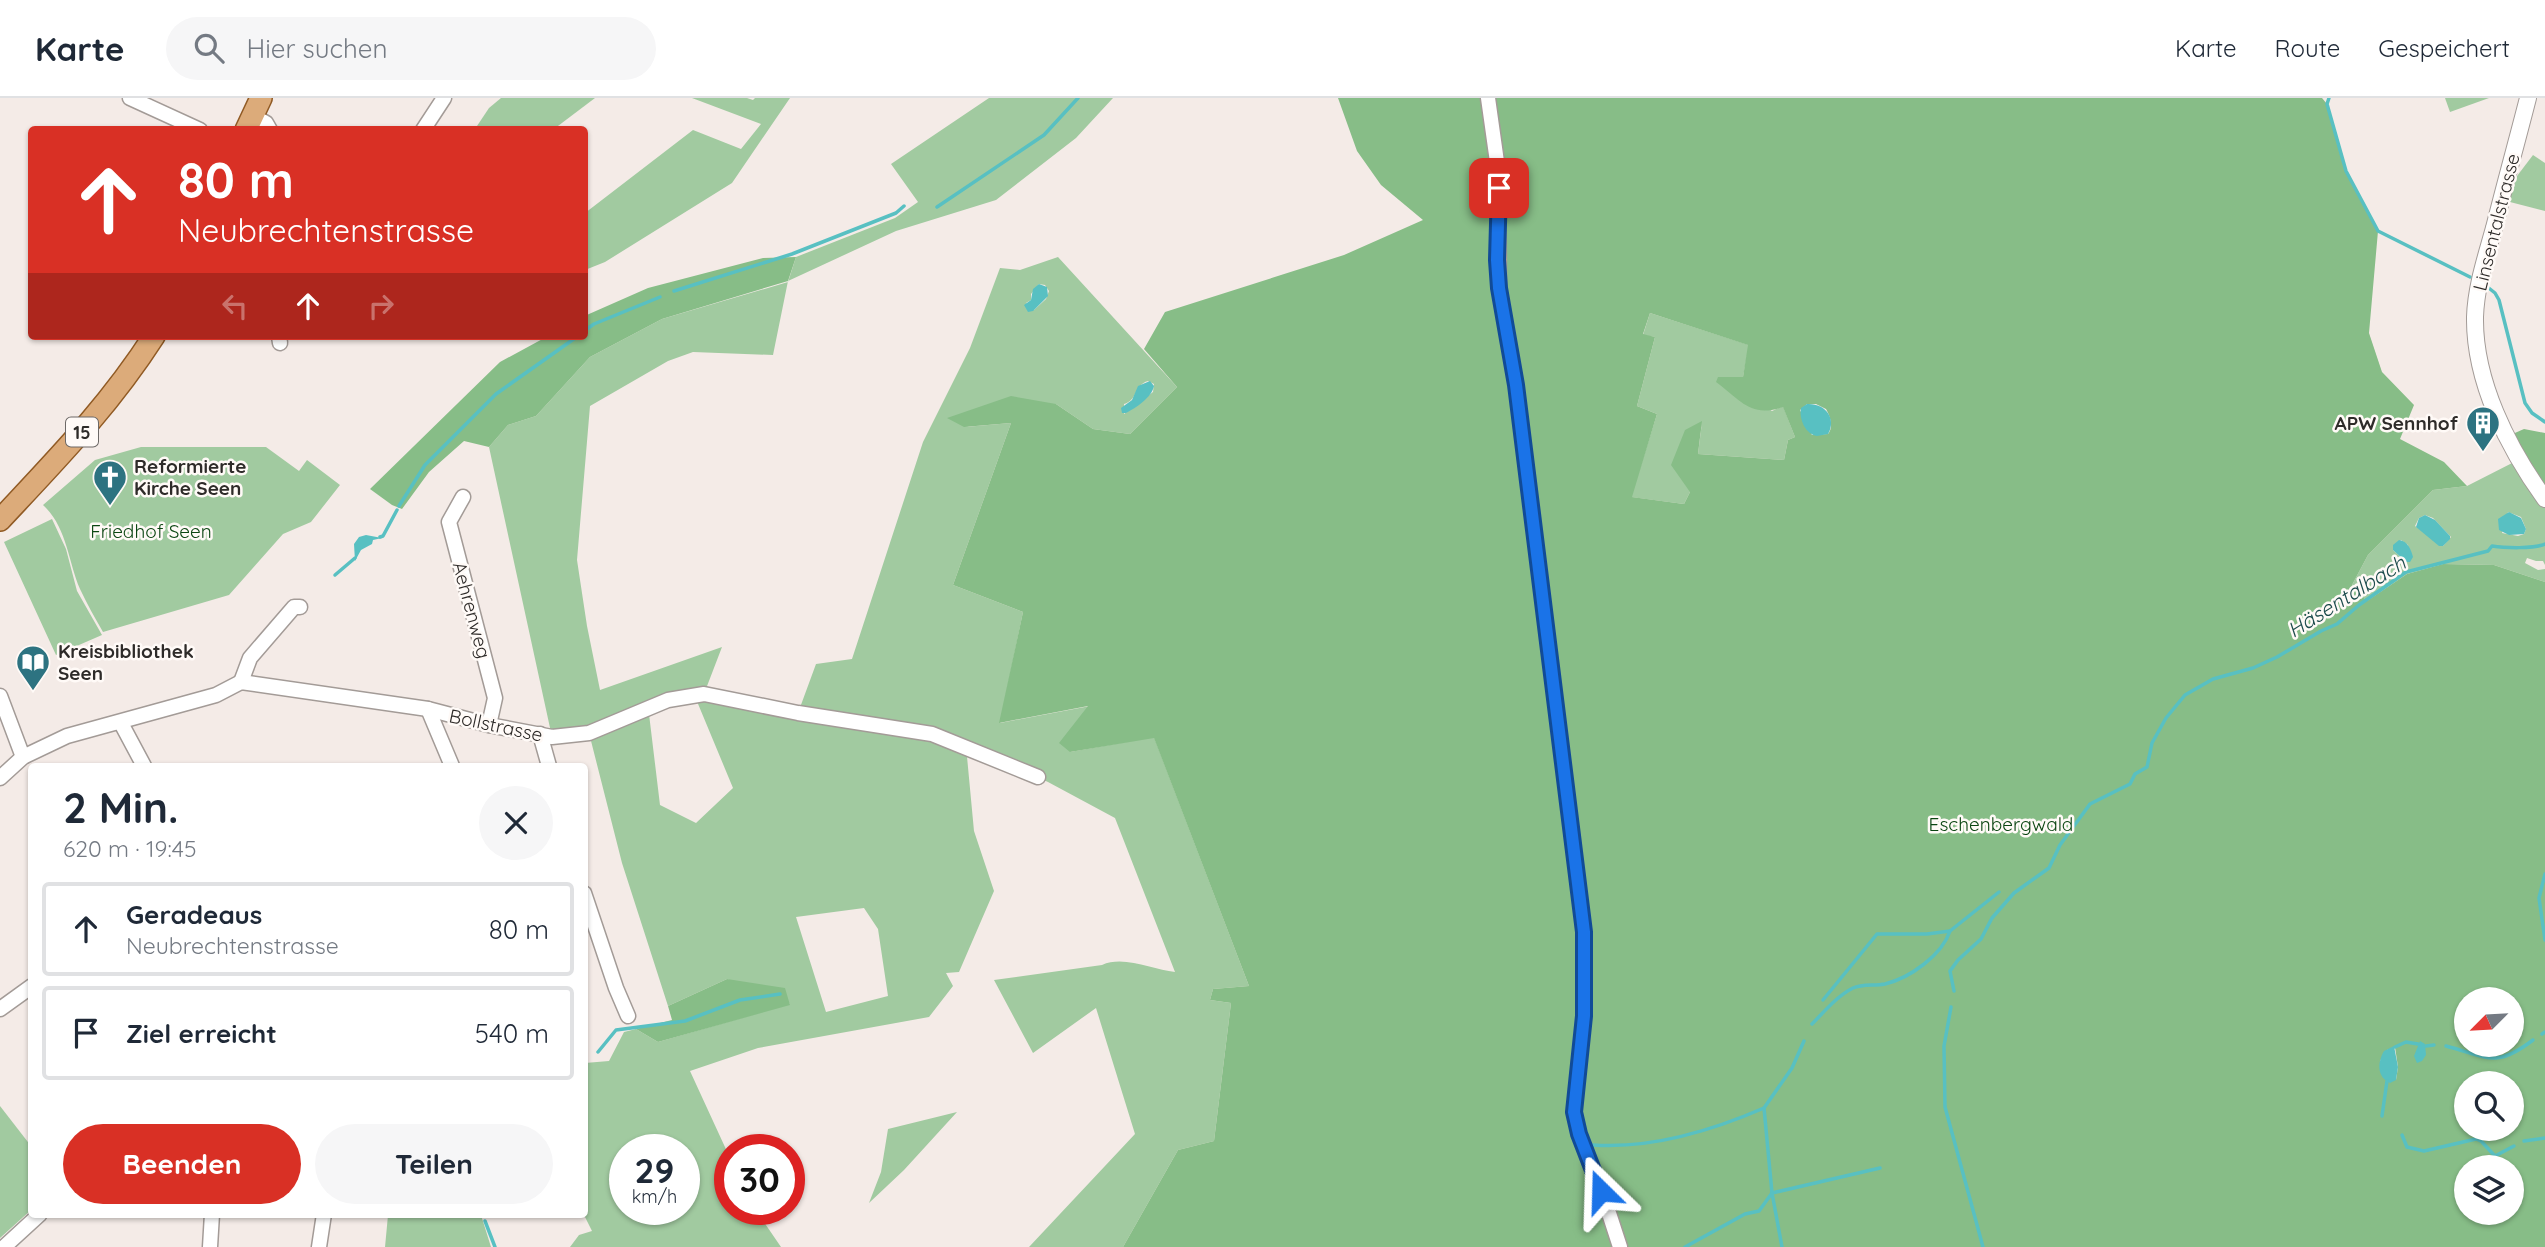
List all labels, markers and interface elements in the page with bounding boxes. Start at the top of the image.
search box [166,17,656,80]
text: Karte [35,28,124,69]
icon: search [190,29,228,67]
text: Hier suchen [246,32,388,65]
text: Karte [2175,33,2237,63]
text: Route [2275,33,2340,63]
text: Gespeichert [2378,33,2510,63]
text: 80 m [178,149,294,210]
street label: Linsentalstrasse [2467,151,2525,293]
icon: ahead [63,154,154,245]
pin [1469,158,1529,218]
icon: arrive [1480,169,1518,207]
text: Neubrechtenstrasse [178,210,474,250]
icon: left [216,287,254,325]
icon: ahead [289,287,327,325]
icon: right [362,287,400,325]
building icon: APW Sennhof [2464,404,2502,453]
place label: APW Sennhof [2335,411,2459,435]
road number: 15 [66,418,98,446]
place label: Reformierte Kirche Seen [134,454,246,500]
church icon: Reformierte Kirche Seen [91,458,129,507]
park label: Friedhof Seen [90,519,212,543]
water label: Häsentalbach [2282,549,2411,643]
street label: Aehrenweg [448,559,496,661]
place label: Kreisbibliothek Seen [58,639,194,685]
library icon: Kreisbibliothek Seen [14,643,52,692]
street label: Bollstrasse [447,703,545,747]
text: 2 Min. [63,781,178,834]
button: close [479,786,553,860]
park label: Eschenbergwald [1929,812,2073,836]
text: 620 m · 19:45 [63,834,197,863]
text: Geradeaus [126,898,262,931]
icon: ahead [67,910,105,948]
text: 80 m [489,913,549,946]
text: Neubrechtenstrasse [126,931,339,960]
north arrow [2454,987,2524,1057]
map controls [2454,987,2524,1225]
icon: arrive [67,1014,105,1052]
text: Ziel erreicht [126,1017,277,1050]
text: 540 m [475,1017,549,1050]
button: search [2454,1071,2524,1141]
button: Beenden [63,1124,301,1204]
button: Teilen [315,1124,553,1204]
speed limit sign: 30 [714,1134,805,1225]
text: 29 [635,1148,674,1192]
position arrow [1564,1154,1638,1228]
button: layers [2454,1155,2524,1225]
text: km/h [632,1185,677,1208]

